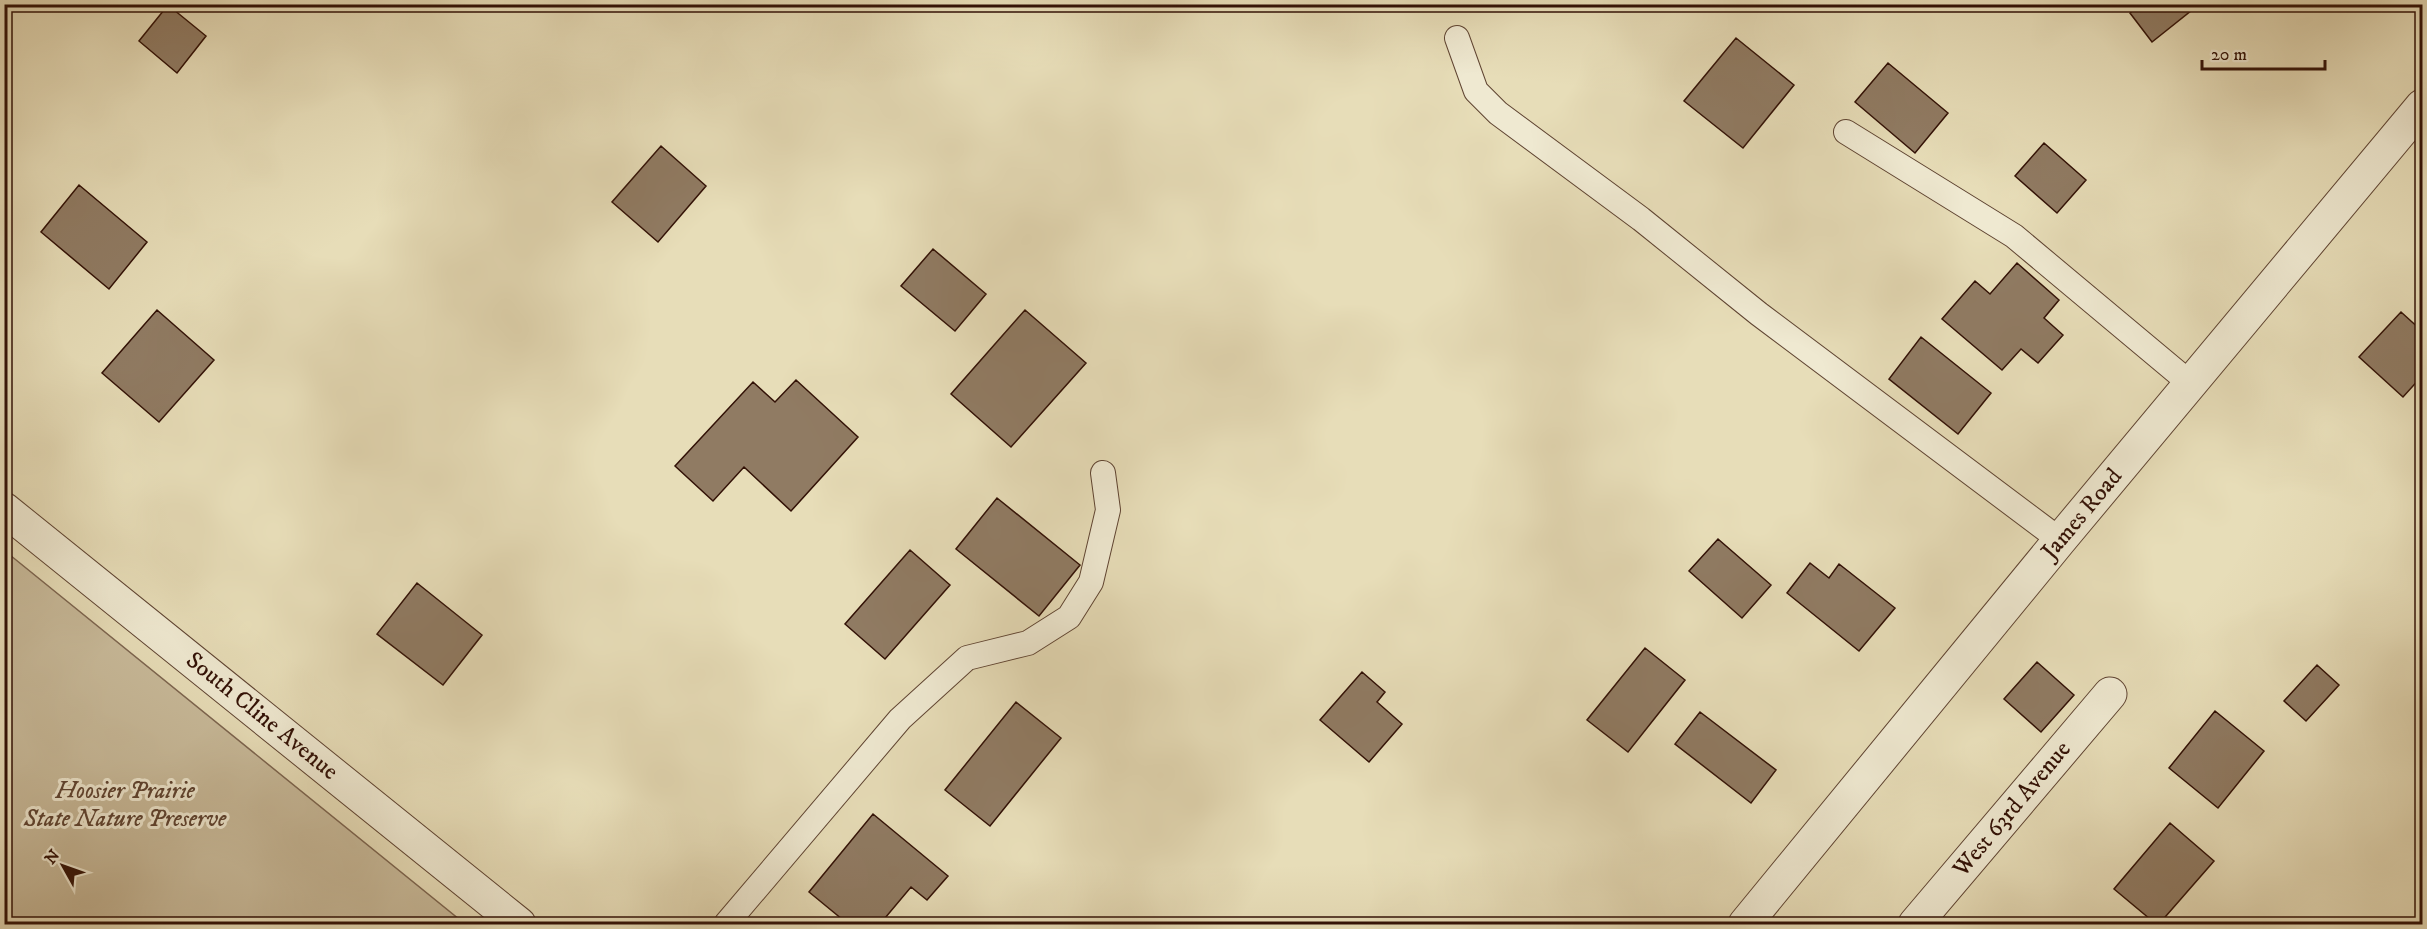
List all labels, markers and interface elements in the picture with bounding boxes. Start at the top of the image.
scale bar [2202,33,2325,71]
text: 20 m [2211,44,2247,66]
street label: James Road [2034,462,2129,567]
street label: South Cline Avenue [180,645,344,787]
street label: West 63rd Avenue [1946,735,2078,884]
park label: Hoosier Prairie State Nature Preserve [23,776,227,834]
north arrow [33,836,93,896]
text: N [40,846,64,868]

